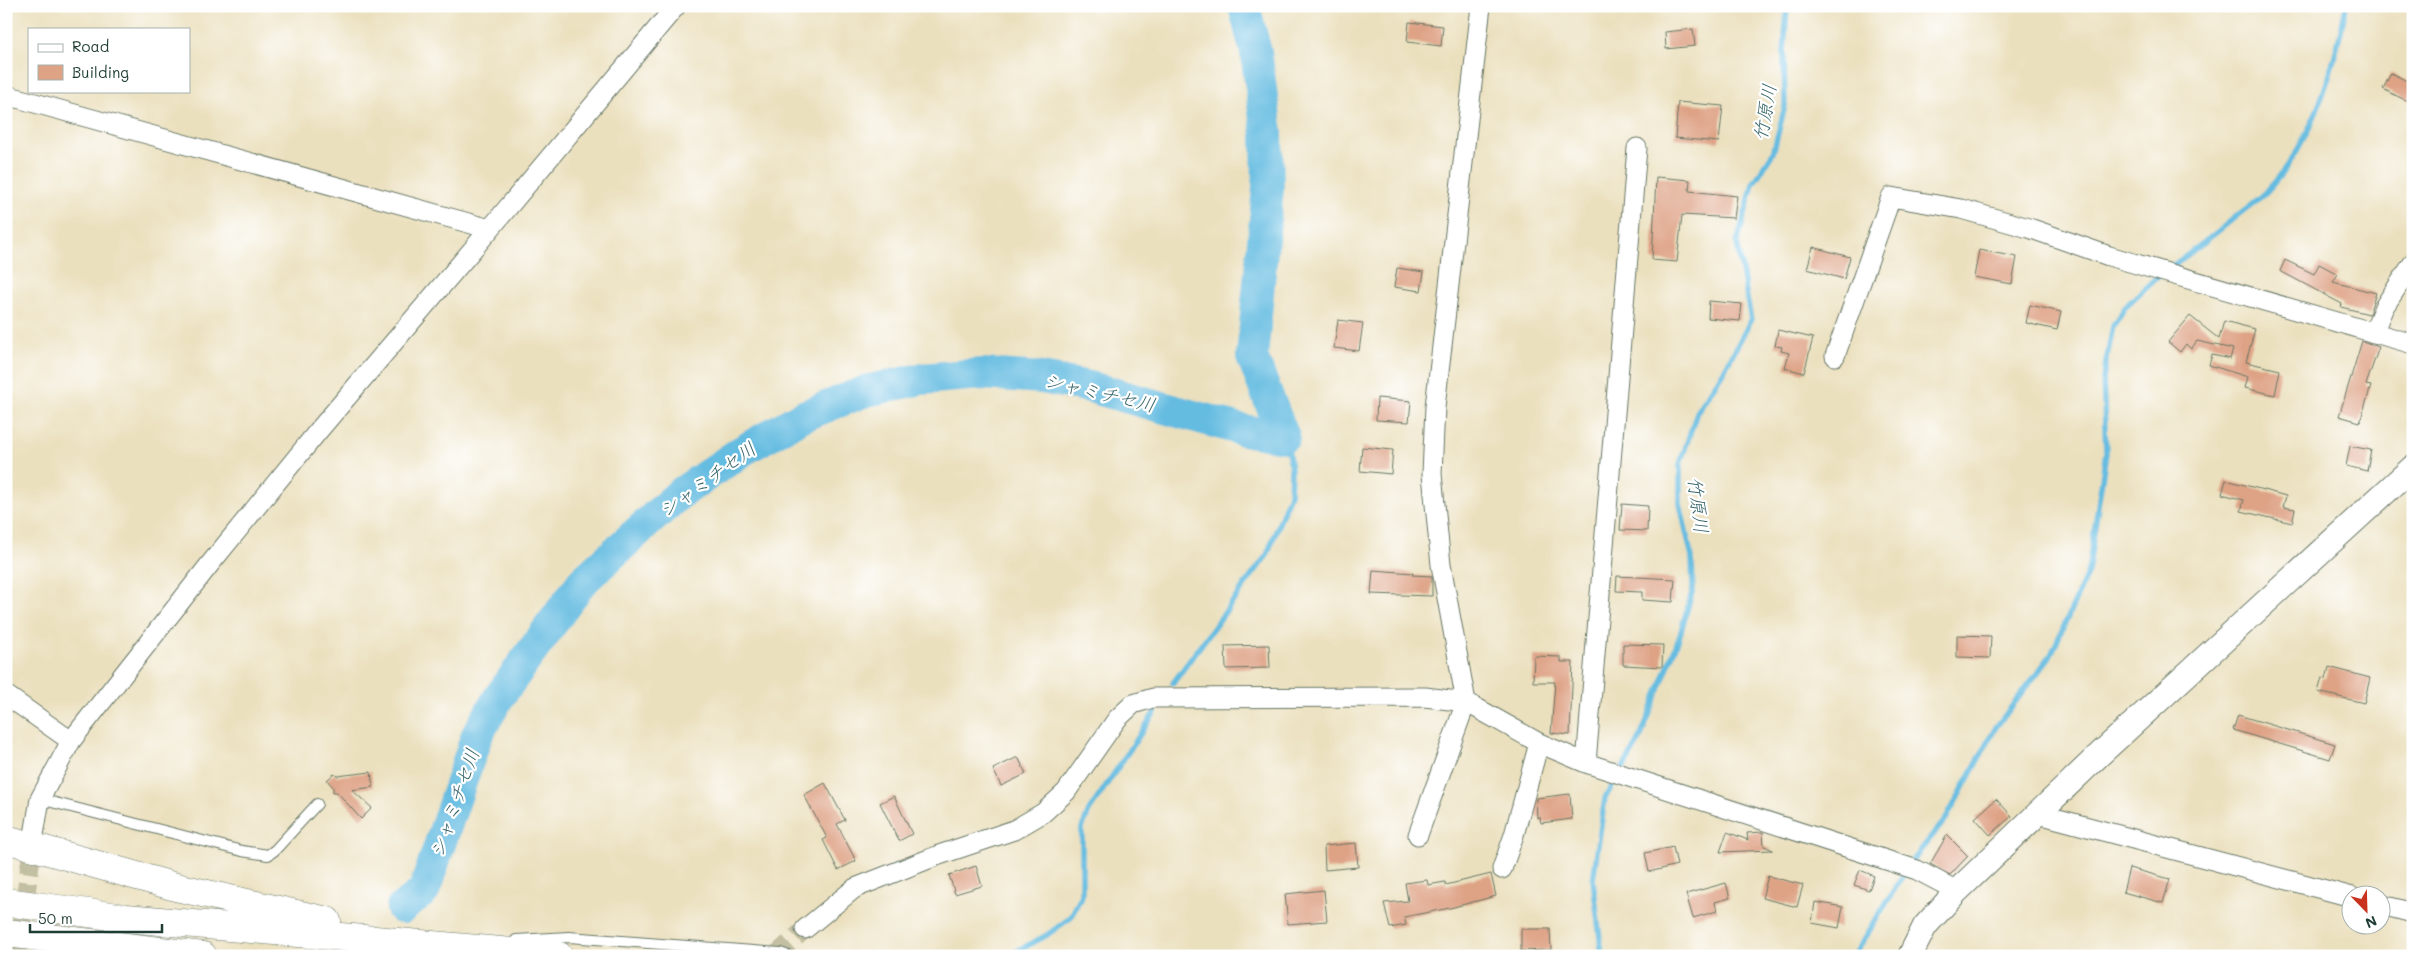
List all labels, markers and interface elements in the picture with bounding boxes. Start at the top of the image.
legend [28,28,190,92]
text: Road [72,36,109,56]
text: Building [72,62,129,82]
water label: 竹原川 [1747,82,1781,142]
water label: シャミチセ川 [1042,367,1158,417]
water label: シャミチセ川 [654,435,760,523]
water label: 竹原川 [1683,475,1715,535]
water label: シャミチセ川 [424,745,484,861]
north arrow [2342,884,2392,934]
scale bar [30,902,162,934]
text: 50 m [38,908,73,928]
text: N [2363,912,2380,933]

